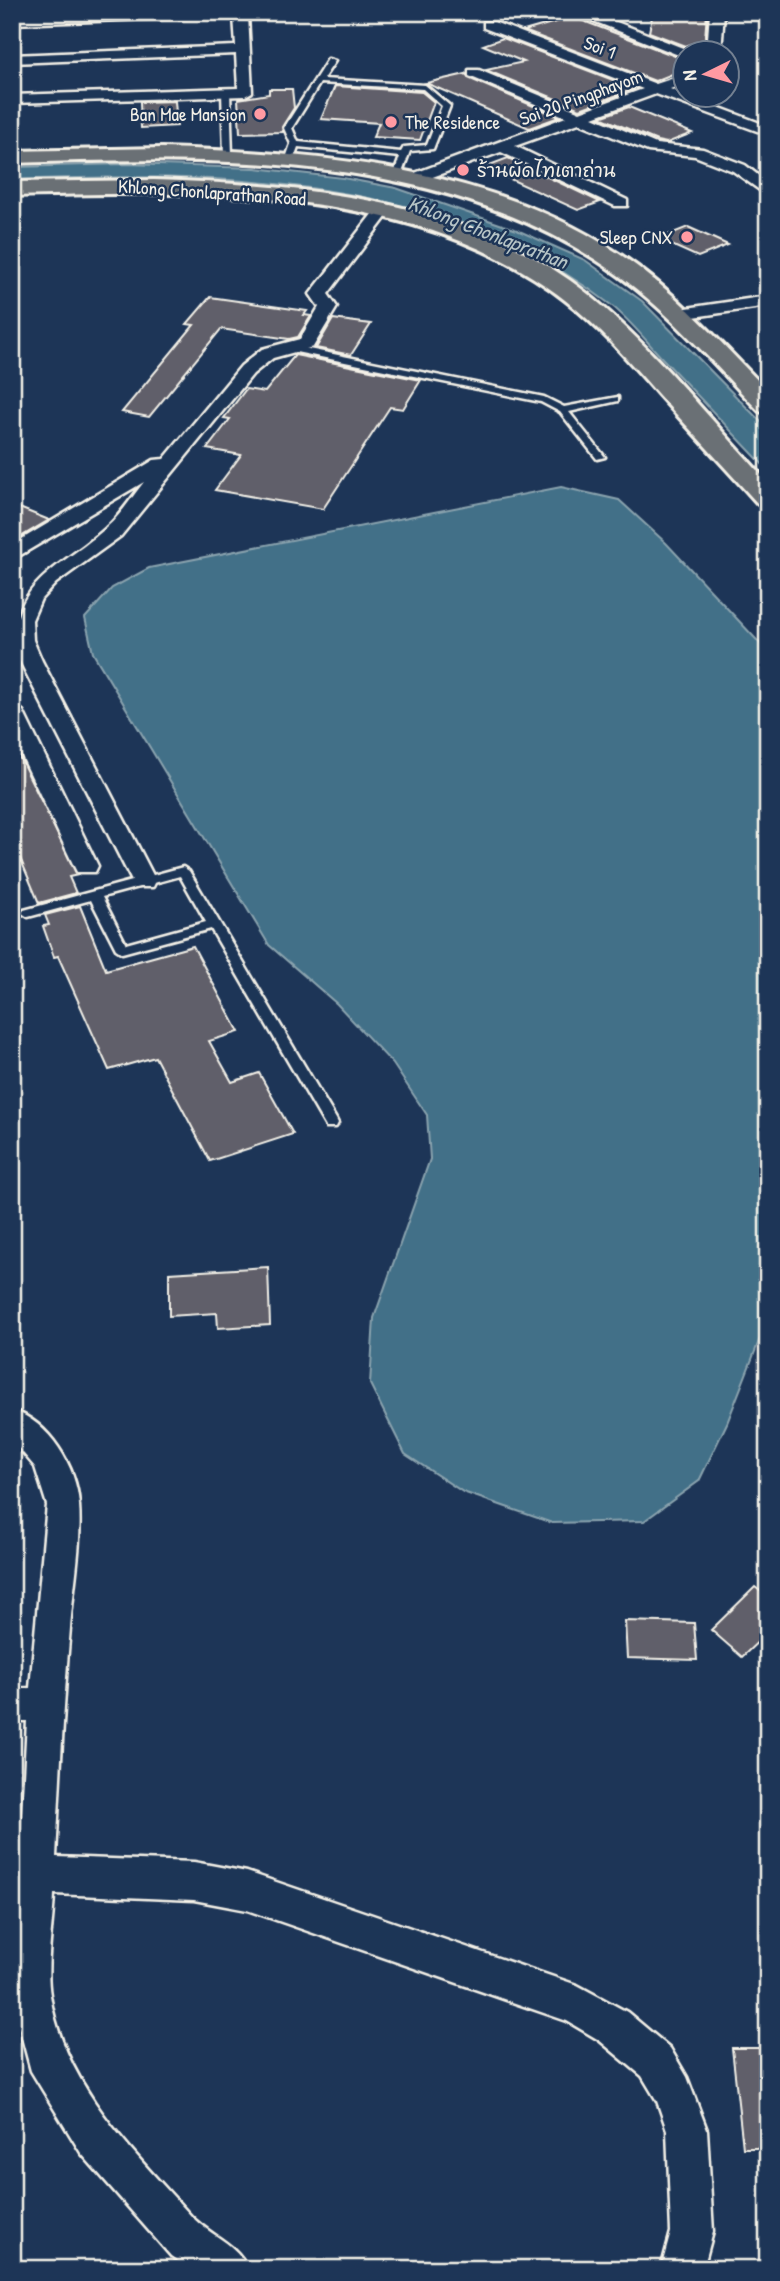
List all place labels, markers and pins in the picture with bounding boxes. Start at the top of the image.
place label: Ban Mae Mansion [130,101,246,127]
marker: Ban Mae Mansion [252,106,268,122]
place label: The Residence [405,109,500,135]
marker: The Residence [383,114,399,130]
place label: ร้านผัดไทเตาถ่าน [477,157,616,183]
marker: ร้านผัดไทเตาถ่าน [455,162,471,178]
place label: Sleep CNX [600,224,673,250]
marker: Sleep CNX [679,229,695,245]

